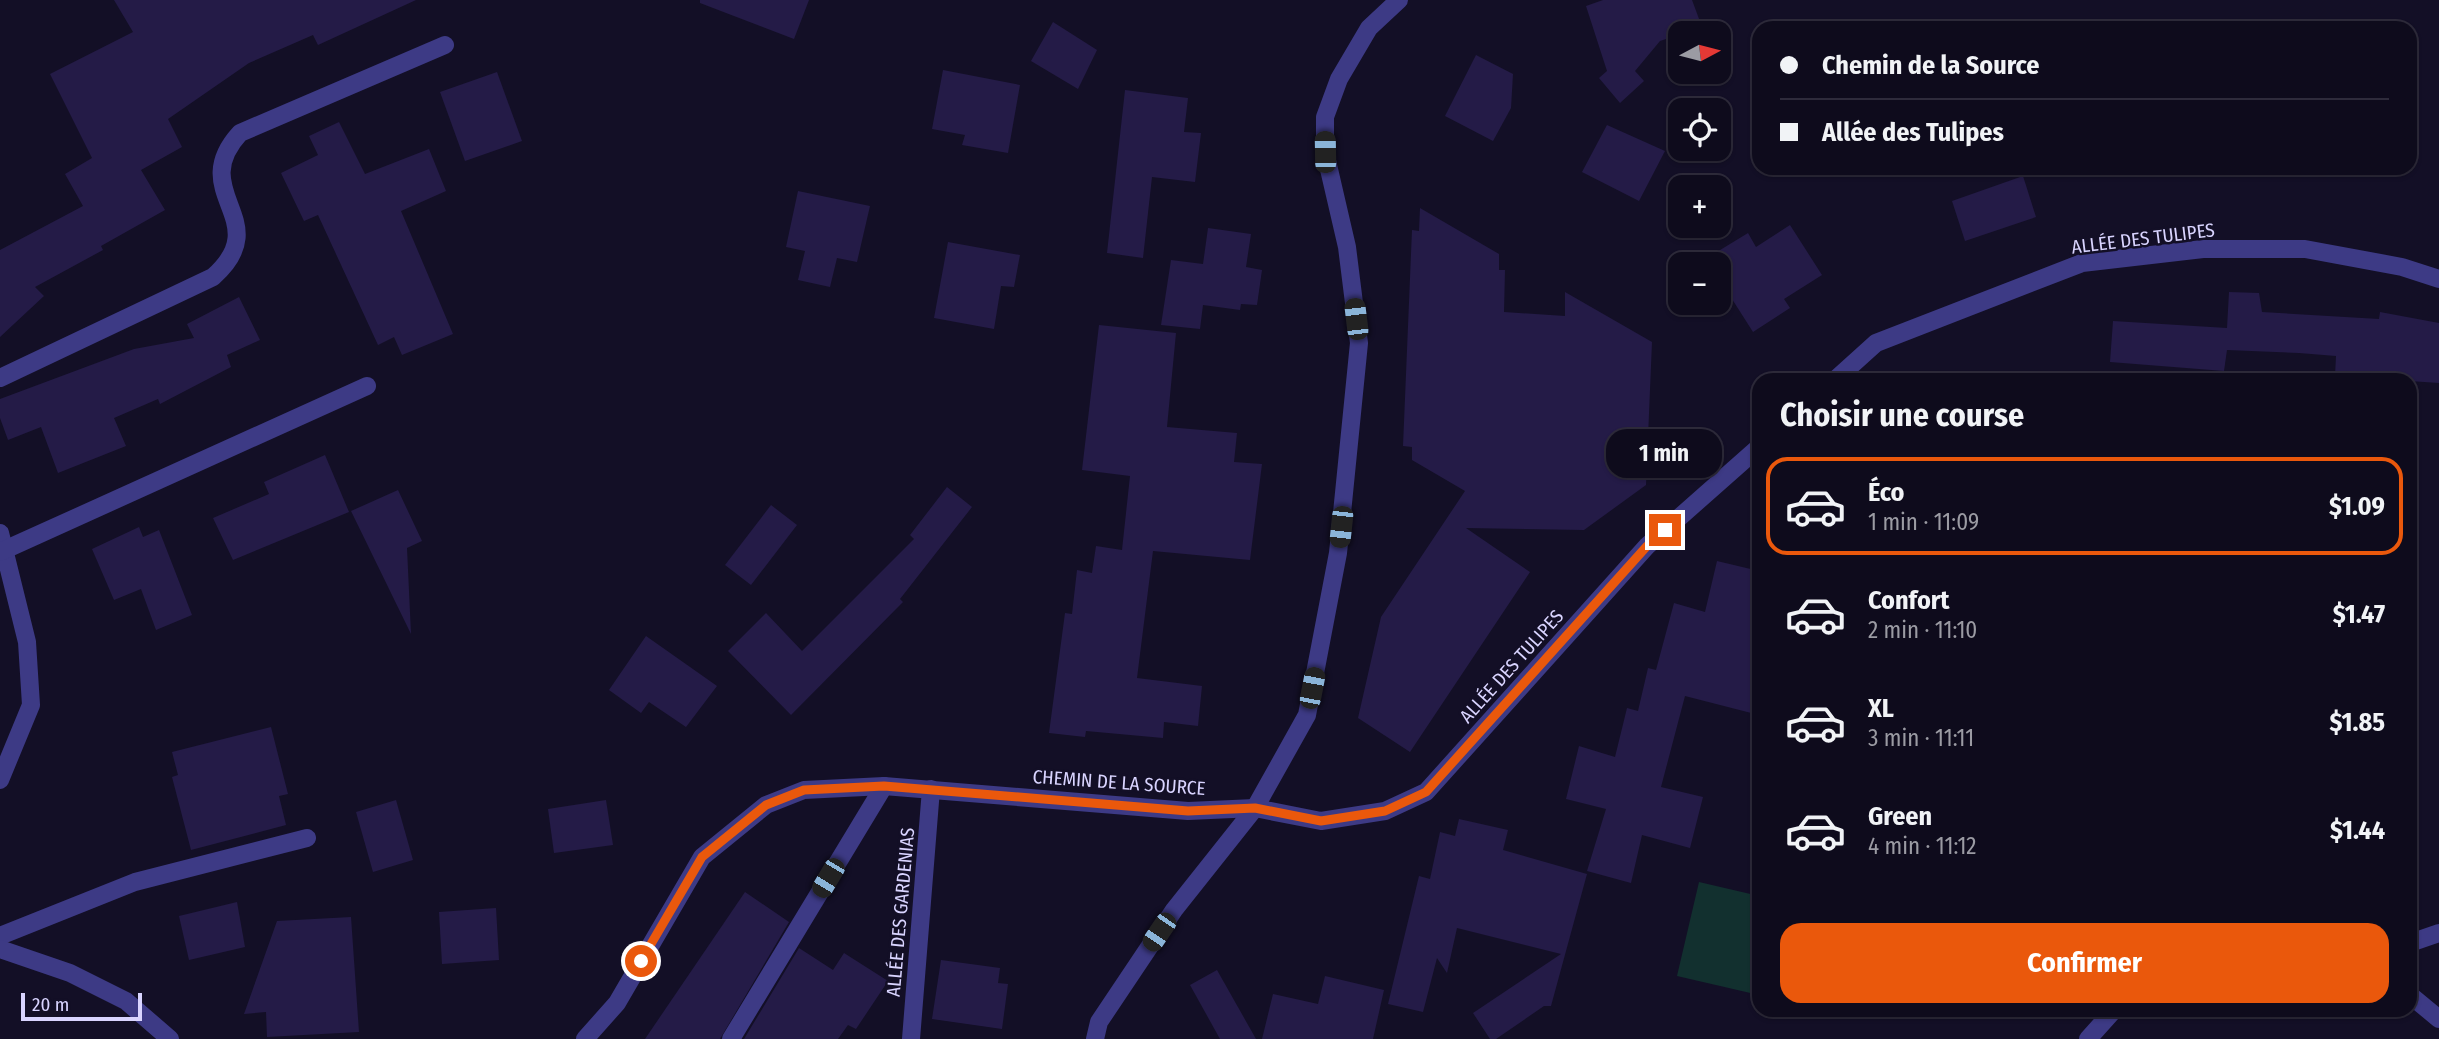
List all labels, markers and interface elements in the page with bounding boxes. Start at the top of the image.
north arrow [1668,21,1731,84]
map controls [1668,21,1731,315]
text: Chemin de la Source [1822,50,2040,81]
button: locate [1668,98,1731,161]
text: Allée des Tulipes [1822,117,2004,148]
car [1315,131,1336,173]
button: + [1668,175,1731,238]
street label: ALLÉE DES TULIPES [2070,218,2216,259]
button: − [1668,252,1731,315]
car [1344,297,1369,341]
text: Choisir une course [1780,396,2024,434]
callout: 1 min [1607,428,1723,477]
text: 1 min [1639,439,1689,467]
icon: car [1784,475,1847,538]
text: Éco [1868,477,1905,508]
text: $1.09 [2329,491,2385,522]
car [1329,505,1354,549]
text: 1 min · 11:09 [1868,508,1979,536]
route end [1649,514,1681,546]
icon: car [1784,583,1847,646]
text: Confort [1868,585,1949,616]
text: $1.47 [2333,599,2385,630]
street label: ALLÉE DES TULIPES [1455,605,1568,728]
text: 2 min · 11:10 [1868,616,1977,644]
car [1298,665,1327,711]
icon: car [1784,691,1847,754]
text: XL [1868,693,1894,724]
text: $1.85 [2330,707,2385,738]
text: 3 min · 11:11 [1868,724,1974,752]
street label: CHEMIN DE LA SOURCE [1032,765,1206,800]
icon: car [1784,799,1847,862]
text: Green [1868,801,1932,832]
text: $1.44 [2330,815,2385,846]
street label: ALLÉE DES GARDENIAS [882,826,919,998]
text: 4 min · 11:12 [1868,832,1977,860]
car [809,855,848,901]
car [1139,909,1180,955]
button: Confirmer [1780,923,2389,1003]
route start [625,945,657,977]
scale bar [21,990,142,1022]
text: 20 m [32,993,69,1016]

